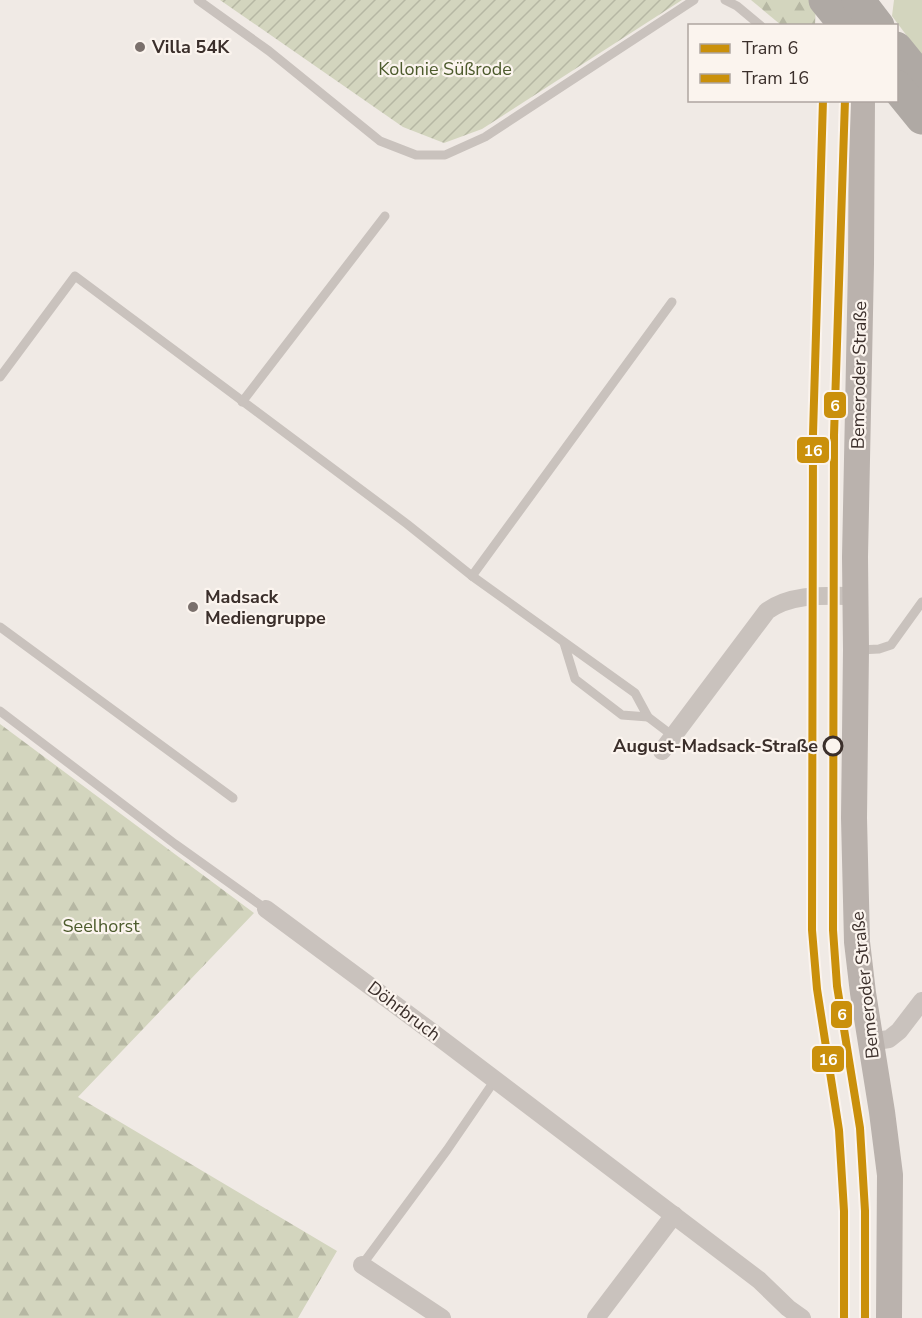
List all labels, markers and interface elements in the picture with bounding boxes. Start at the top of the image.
legend [688,24,898,102]
place label: Villa 54K [151,35,230,59]
text: Tram 6 [742,36,798,60]
marker: Villa 54K [133,40,147,54]
park label: Kolonie Süßrode [378,57,512,81]
text: Tram 16 [742,66,809,90]
street label: Bemeroder Straße [846,301,872,449]
line badge: 6 [823,391,847,419]
text: 6 [830,395,840,417]
line badge: 16 [796,436,830,464]
text: 16 [803,440,823,462]
place label: Madsack Mediengruppe [205,585,326,630]
marker: Madsack Mediengruppe [186,600,200,614]
place label: August-Madsack-Straße [613,734,818,758]
marker: August-Madsack-Straße [823,736,843,756]
street label: Bemeroder Straße [845,910,885,1060]
park label: Seelhorst [62,914,140,938]
street label: Döhrbruch [363,976,445,1046]
line badge: 6 [830,1000,853,1029]
text: 6 [837,1004,847,1026]
line badge: 16 [811,1045,845,1073]
text: 16 [818,1049,838,1071]

